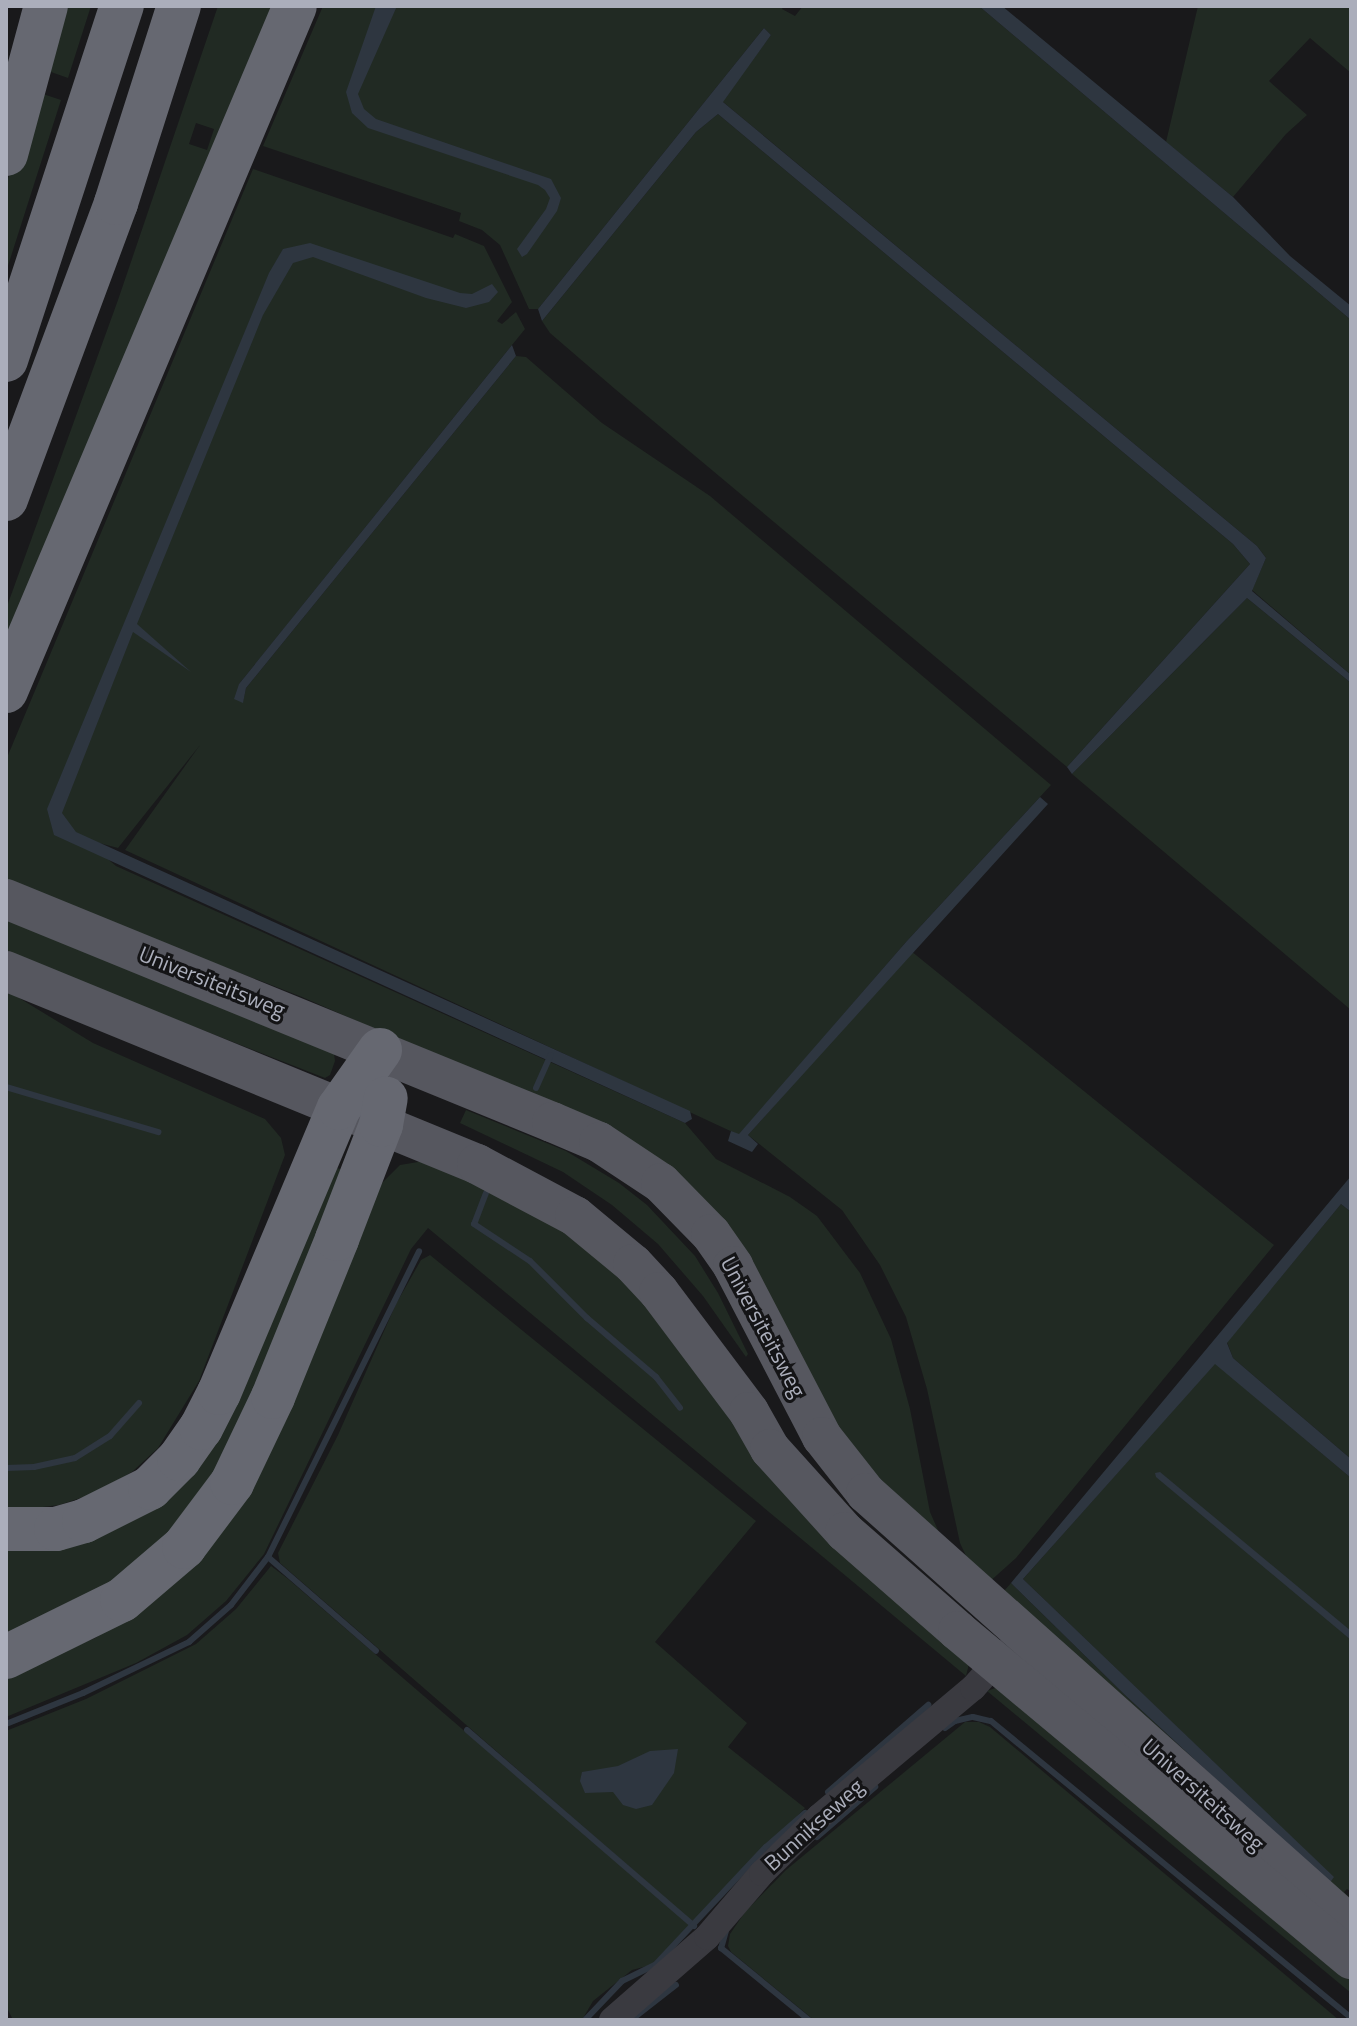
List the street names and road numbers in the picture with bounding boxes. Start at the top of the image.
street label: Universiteitsweg [135,941,289,1023]
street label: Universiteitsweg [715,1252,811,1402]
street label: Universiteitsweg [1136,1733,1270,1857]
street label: Bunnikseweg [759,1774,869,1876]

